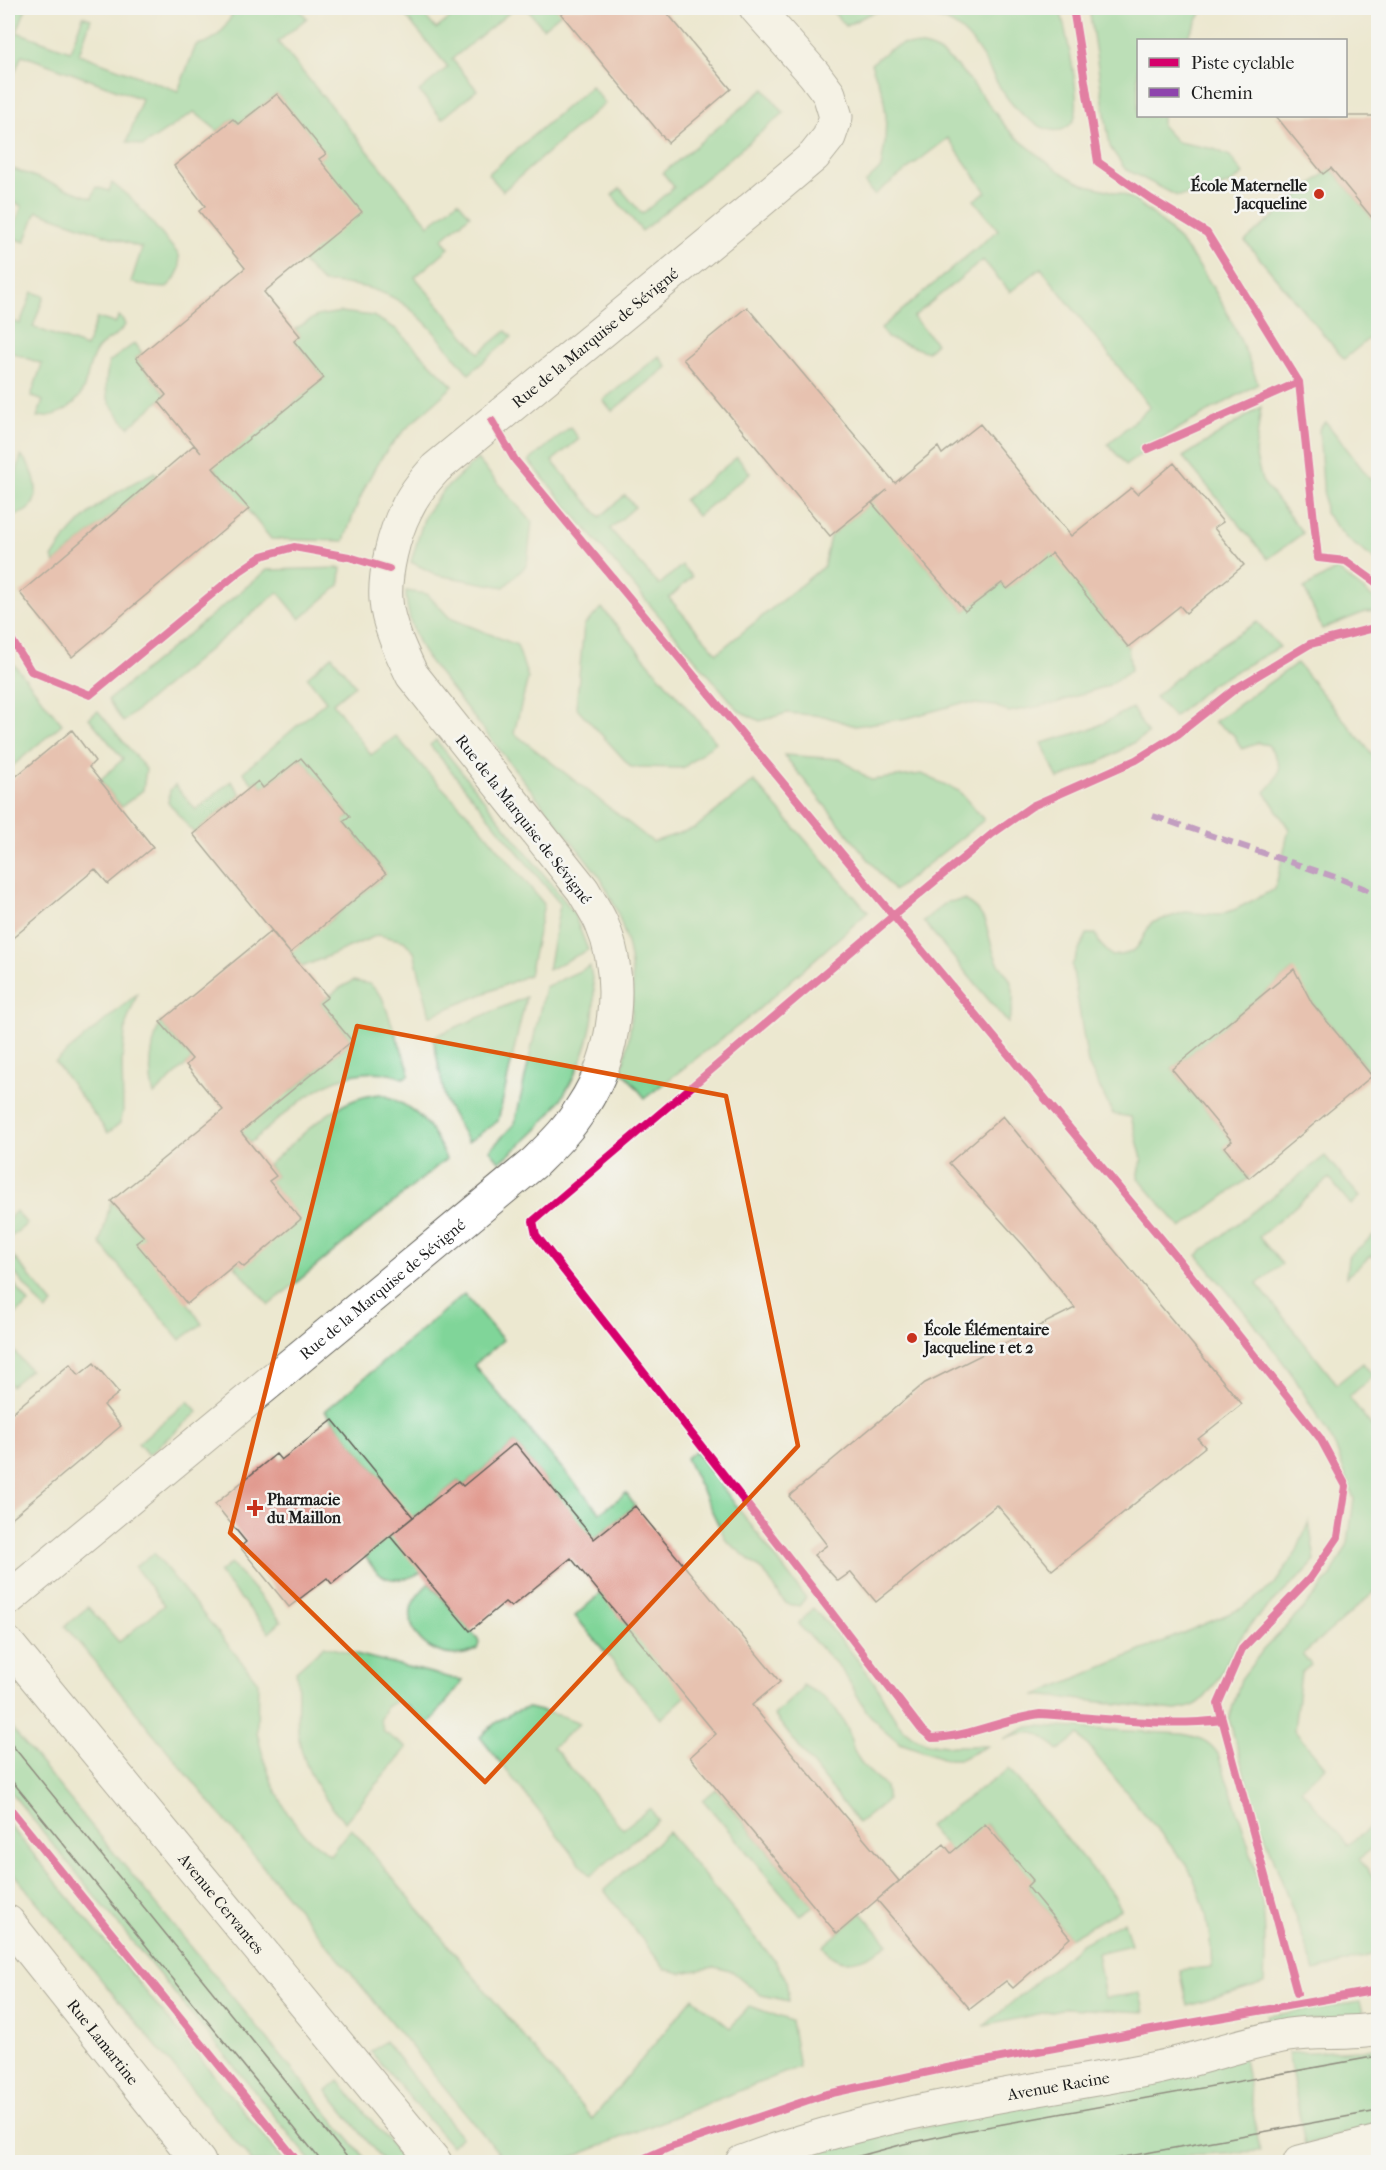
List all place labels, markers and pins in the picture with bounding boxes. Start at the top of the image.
place label: École Maternelle Jacqueline [1190,175,1307,214]
marker: École Maternelle Jacqueline [1312,187,1326,201]
place label: École Élémentaire Jacqueline 1 et 2 [922,1319,1049,1358]
marker: École Élémentaire Jacqueline 1 et 2 [905,1331,919,1345]
place label: Pharmacie du Maillon [267,1490,342,1527]
marker: Pharmacie du Maillon [248,1501,262,1515]

